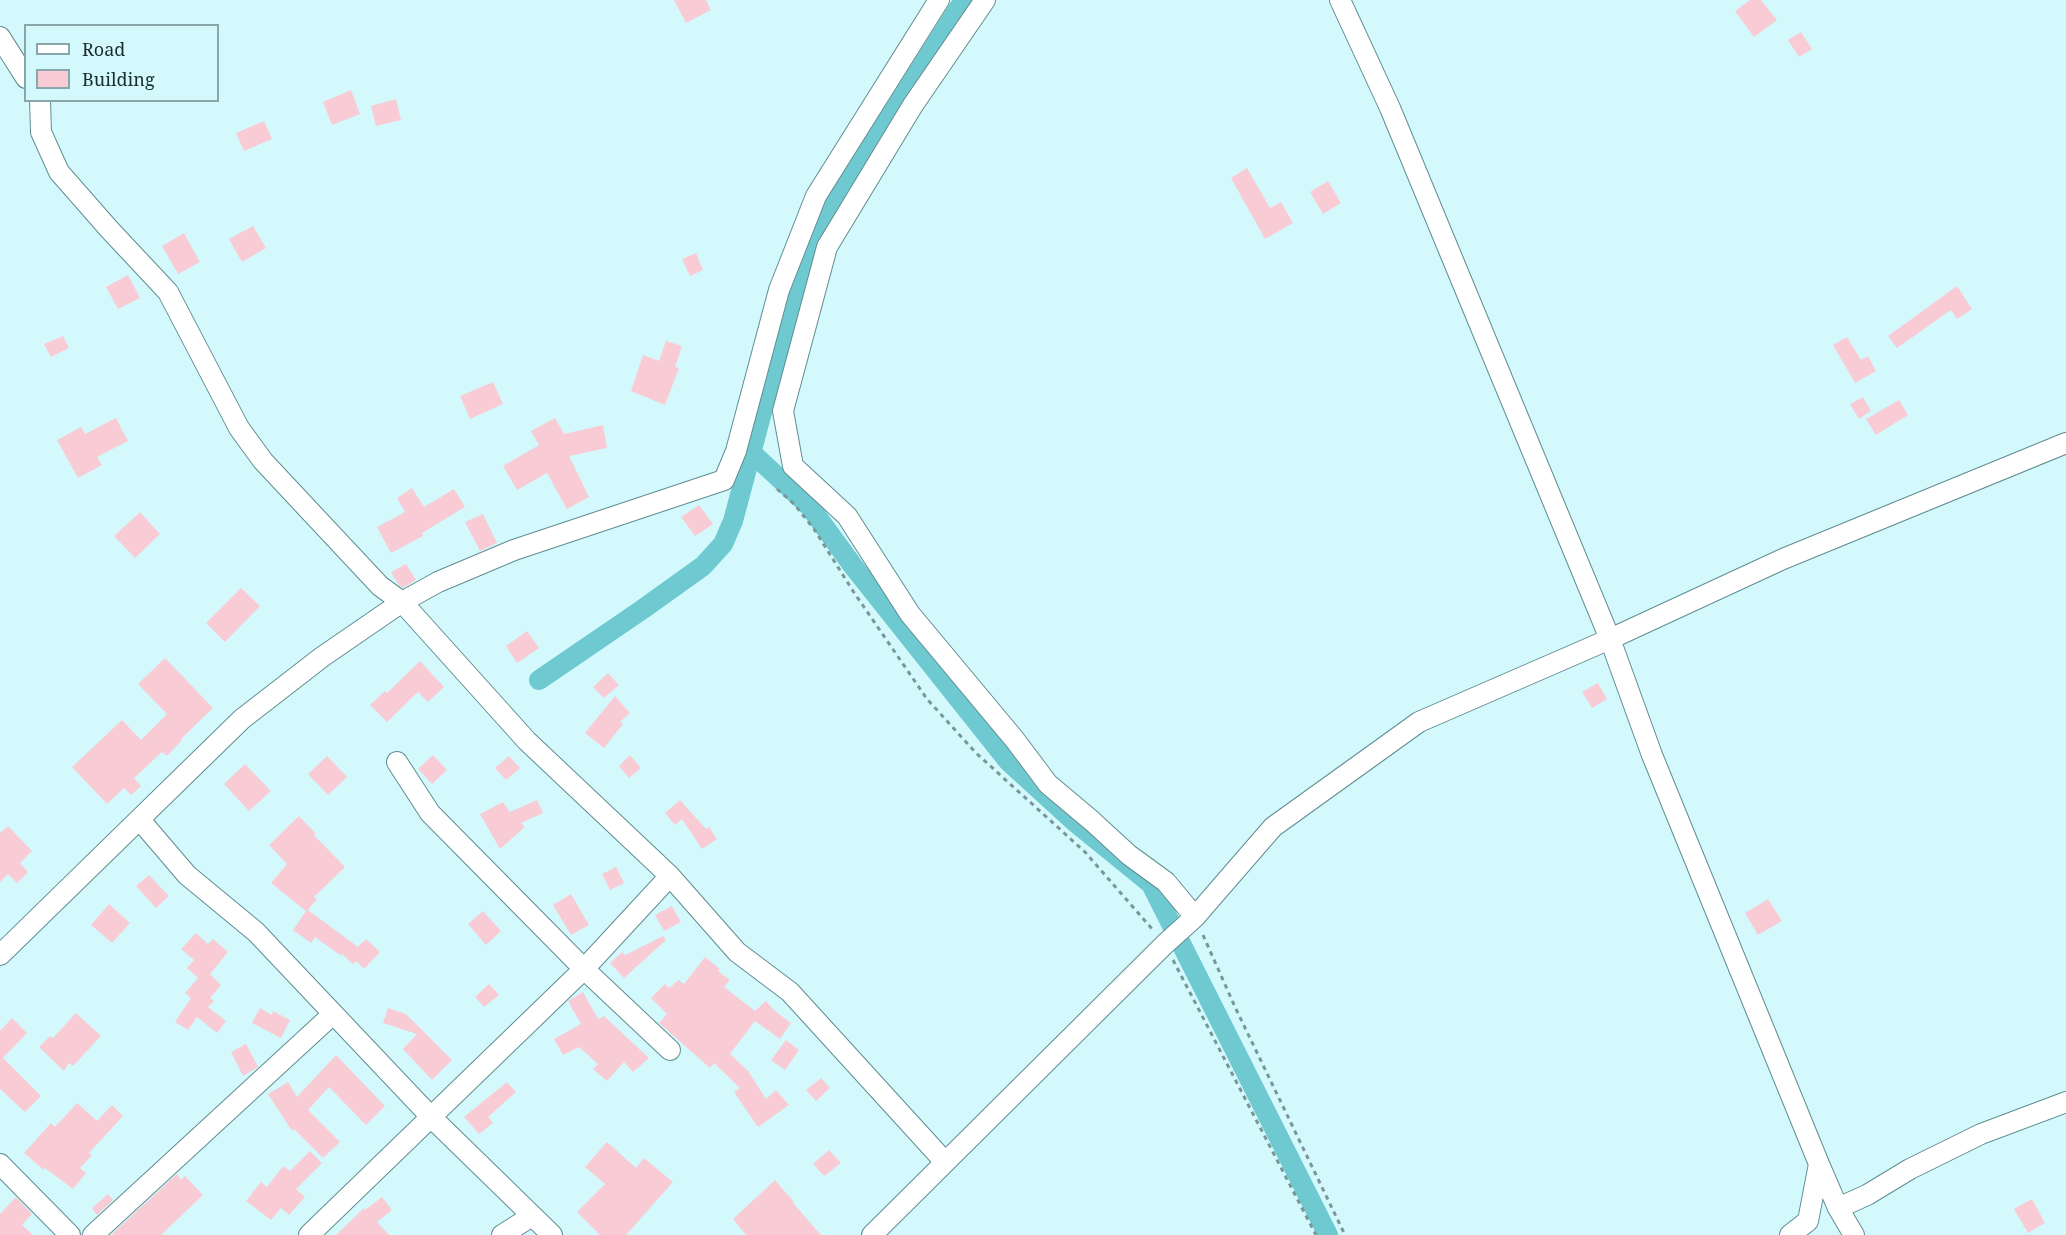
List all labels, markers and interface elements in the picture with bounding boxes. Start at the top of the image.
legend [24,24,219,102]
text: Road [82,37,125,61]
text: Building [82,67,155,91]

